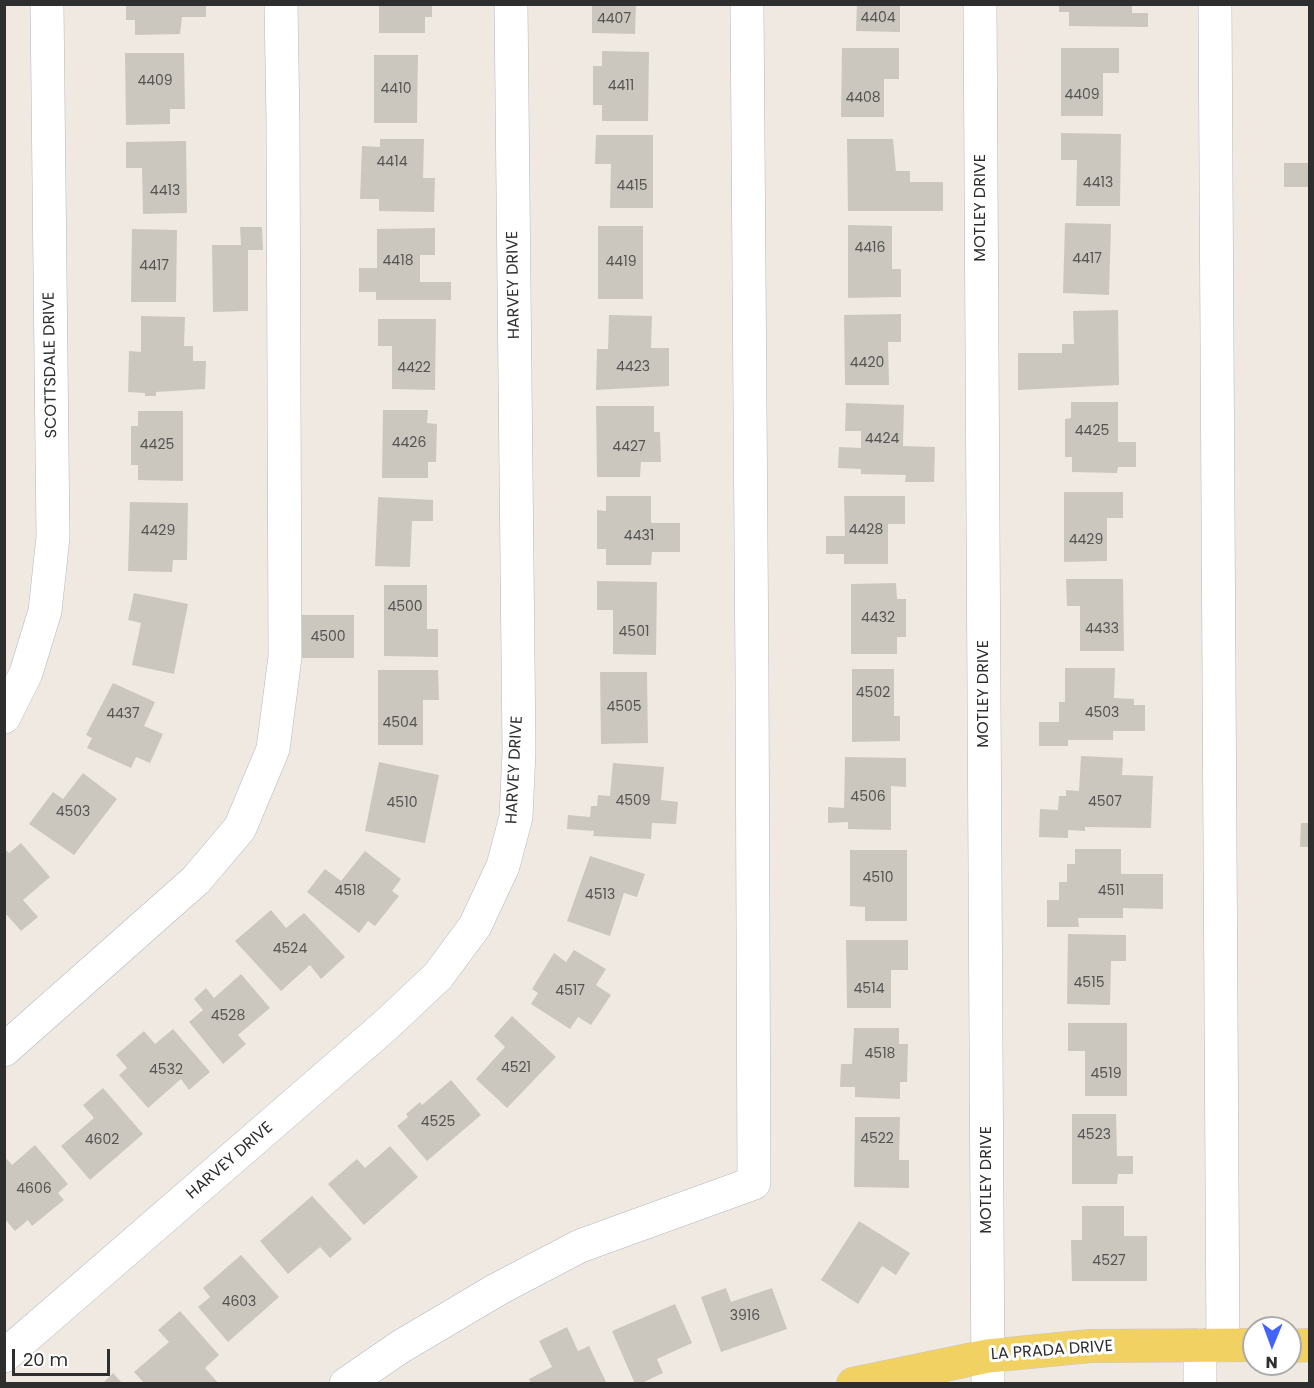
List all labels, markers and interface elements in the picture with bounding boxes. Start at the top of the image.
house number: 4404 [860,10,896,26]
house number: 4407 [597,11,631,27]
house number: 4409 [137,73,173,89]
house number: 4411 [608,78,634,94]
house number: 4410 [381,81,411,97]
house number: 4409 [1064,87,1100,103]
house number: 4408 [845,90,881,106]
house number: 4414 [377,154,407,170]
street label: MOTLEY DRIVE [971,154,991,262]
house number: 4413 [1083,175,1113,191]
house number: 4415 [617,178,647,194]
house number: 4413 [150,183,180,199]
street label: HARVEY DRIVE [503,231,525,339]
house number: 4416 [855,240,885,256]
house number: 4417 [1072,251,1102,267]
house number: 4418 [383,253,413,269]
house number: 4419 [606,254,636,270]
house number: 4417 [139,258,169,274]
street label: SCOTTSDALE DRIVE [40,292,62,438]
house number: 4420 [850,355,884,371]
house number: 4423 [616,359,650,375]
house number: 4422 [397,360,431,376]
house number: 4425 [1075,423,1109,439]
house number: 4424 [865,431,899,447]
house number: 4426 [392,435,426,451]
house number: 4425 [140,437,174,453]
house number: 4427 [612,439,646,455]
house number: 4428 [849,522,883,538]
house number: 4429 [141,523,175,539]
house number: 4431 [624,528,654,544]
house number: 4429 [1069,532,1103,548]
house number: 4500 [387,599,423,615]
house number: 4432 [861,610,895,626]
house number: 4433 [1085,621,1119,637]
house number: 4501 [619,624,649,640]
house number: 4500 [310,629,346,645]
street label: MOTLEY DRIVE [974,640,994,748]
house number: 4502 [856,685,890,701]
house number: 4505 [606,699,642,715]
house number: 4503 [1085,705,1119,721]
house number: 4437 [106,706,140,722]
house number: 4504 [382,715,418,731]
street label: HARVEY DRIVE [503,715,527,825]
house number: 4506 [850,789,886,805]
house number: 4509 [615,793,651,809]
house number: 4507 [1088,794,1122,810]
house number: 4510 [387,795,417,811]
house number: 4503 [56,804,90,820]
house number: 4510 [863,870,893,886]
house number: 4518 [335,883,365,899]
house number: 4511 [1098,883,1124,899]
house number: 4513 [585,887,615,903]
house number: 4524 [273,941,307,957]
house number: 4515 [1074,975,1104,991]
house number: 4514 [854,981,884,997]
house number: 4517 [555,983,585,999]
house number: 4528 [211,1008,245,1024]
house number: 4518 [865,1046,895,1062]
house number: 4521 [501,1060,531,1076]
house number: 4532 [149,1062,183,1078]
house number: 4519 [1091,1066,1121,1082]
house number: 4525 [421,1114,455,1130]
street label: HARVEY DRIVE [183,1118,277,1204]
street label: MOTLEY DRIVE [977,1126,997,1234]
house number: 4523 [1077,1127,1111,1143]
house number: 4522 [860,1131,894,1147]
house number: 4602 [85,1132,119,1148]
house number: 4606 [16,1181,52,1197]
house number: 4527 [1092,1253,1126,1269]
house number: 4603 [222,1294,256,1310]
house number: 3916 [730,1308,760,1324]
north arrow [1242,1316,1302,1376]
scale bar [15,1337,112,1375]
street label: LA PRADA DRIVE [990,1337,1114,1365]
text: 20 m [23,1347,68,1372]
text: N [1265,1351,1278,1374]

